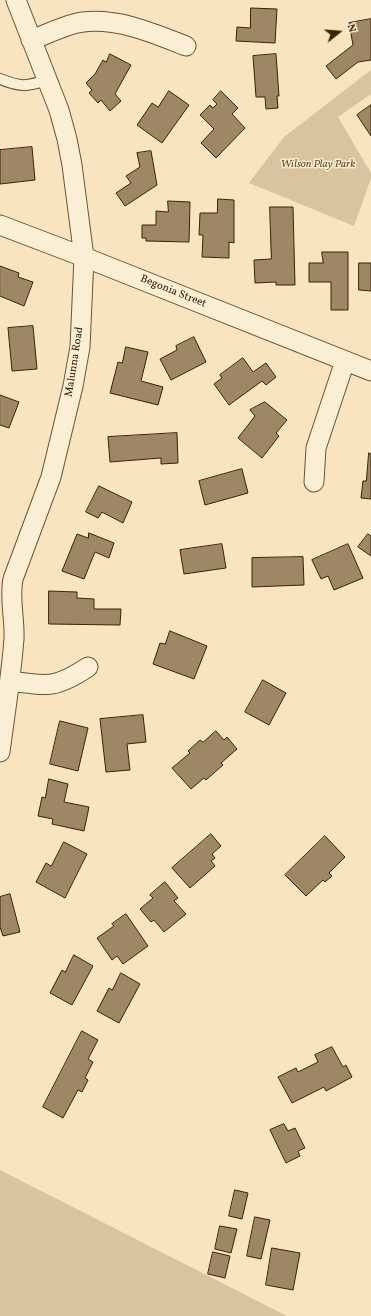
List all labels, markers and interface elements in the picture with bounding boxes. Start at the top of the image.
north arrow [319,12,359,52]
text: N [343,22,359,34]
park label: Wilson Play Park [281,158,355,172]
street label: Begonia Street [138,273,208,311]
street label: Malunna Road [63,326,87,398]

